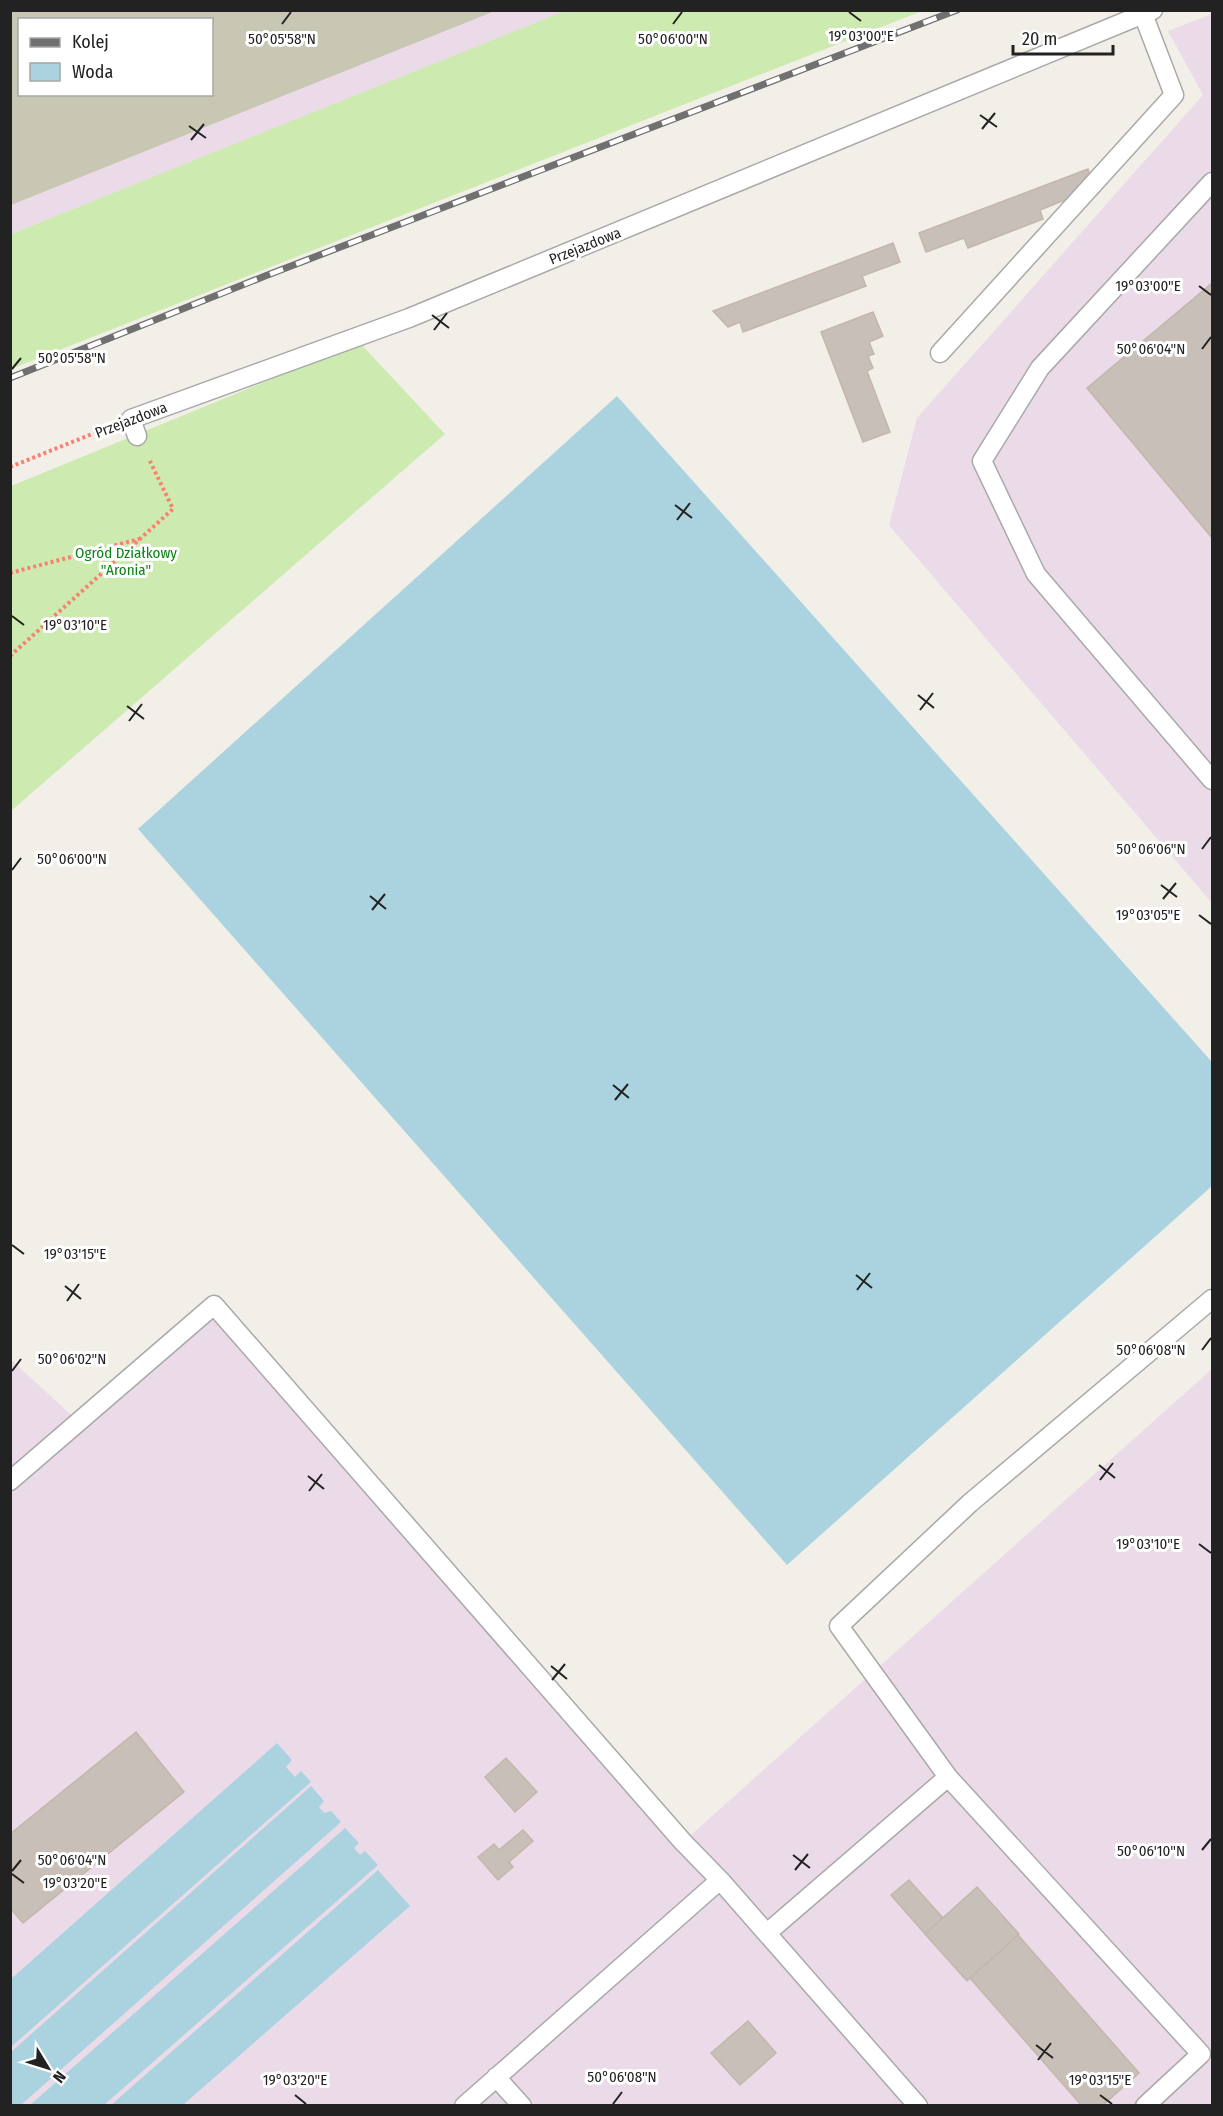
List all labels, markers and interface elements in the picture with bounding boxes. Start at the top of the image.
legend [18,18,213,96]
scale bar [1013,18,1114,56]
text: 19°03'00"E [828,27,894,45]
text: 20 m [1022,28,1057,50]
text: 50°05'58"N [248,30,316,48]
text: 50°06'00"N [638,30,708,48]
text: Kolej [72,31,109,53]
text: Woda [72,61,113,83]
street label: Przejazdowa [547,223,623,269]
text: 19°03'00"E [1115,277,1181,295]
text: 50°06'04"N [1117,340,1185,358]
text: 50°05'58"N [38,349,106,367]
street label: Przejazdowa [92,398,170,442]
park label: Ogród Działkowy "Aronia" [75,544,177,579]
text: 19°03'10"E [43,616,107,634]
text: 50°06'06"N [1116,840,1186,858]
text: 50°06'00"N [37,850,107,868]
text: 19°03'05"E [1116,906,1180,924]
text: 19°03'15"E [44,1245,106,1263]
text: 50°06'08"N [1116,1341,1186,1359]
text: 50°06'02"N [38,1350,106,1368]
text: 19°03'10"E [1116,1535,1180,1553]
text: 50°06'10"N [1117,1842,1185,1860]
text: 50°06'04"N [38,1851,106,1869]
text: 19°03'20"E [43,1874,107,1892]
north arrow [18,2038,78,2098]
text: N [49,2067,70,2087]
text: 50°06'08"N [587,2068,657,2086]
text: 19°03'20"E [263,2071,327,2089]
text: 19°03'15"E [1069,2071,1131,2089]

